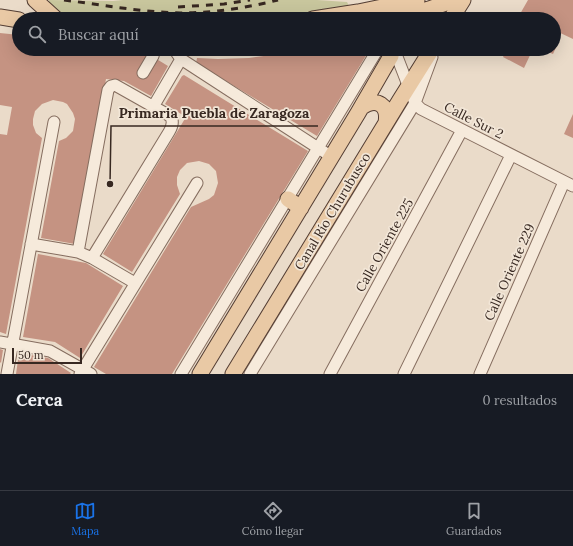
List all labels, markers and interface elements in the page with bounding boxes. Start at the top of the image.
search box [12,12,561,56]
icon: search [26,23,48,45]
text: Buscar aquí [58,25,139,44]
street label: Calle Sur 2 [441,98,506,143]
callout: Primaria Puebla de Zaragoza [111,100,318,126]
text: Primaria Puebla de Zaragoza [119,104,310,122]
street label: Canal Río Churubusco [291,149,374,273]
street label: Calle Oriente 225 [352,196,417,295]
street label: Calle Oriente 229 [480,221,539,324]
scale bar [12,346,82,365]
text: 50 m [18,348,44,362]
text: Cerca [16,389,63,411]
text: 0 resultados [482,392,557,409]
tab: Mapa [71,500,99,538]
tab: Cómo llegar [242,500,304,538]
tab: Guardados [446,500,502,538]

